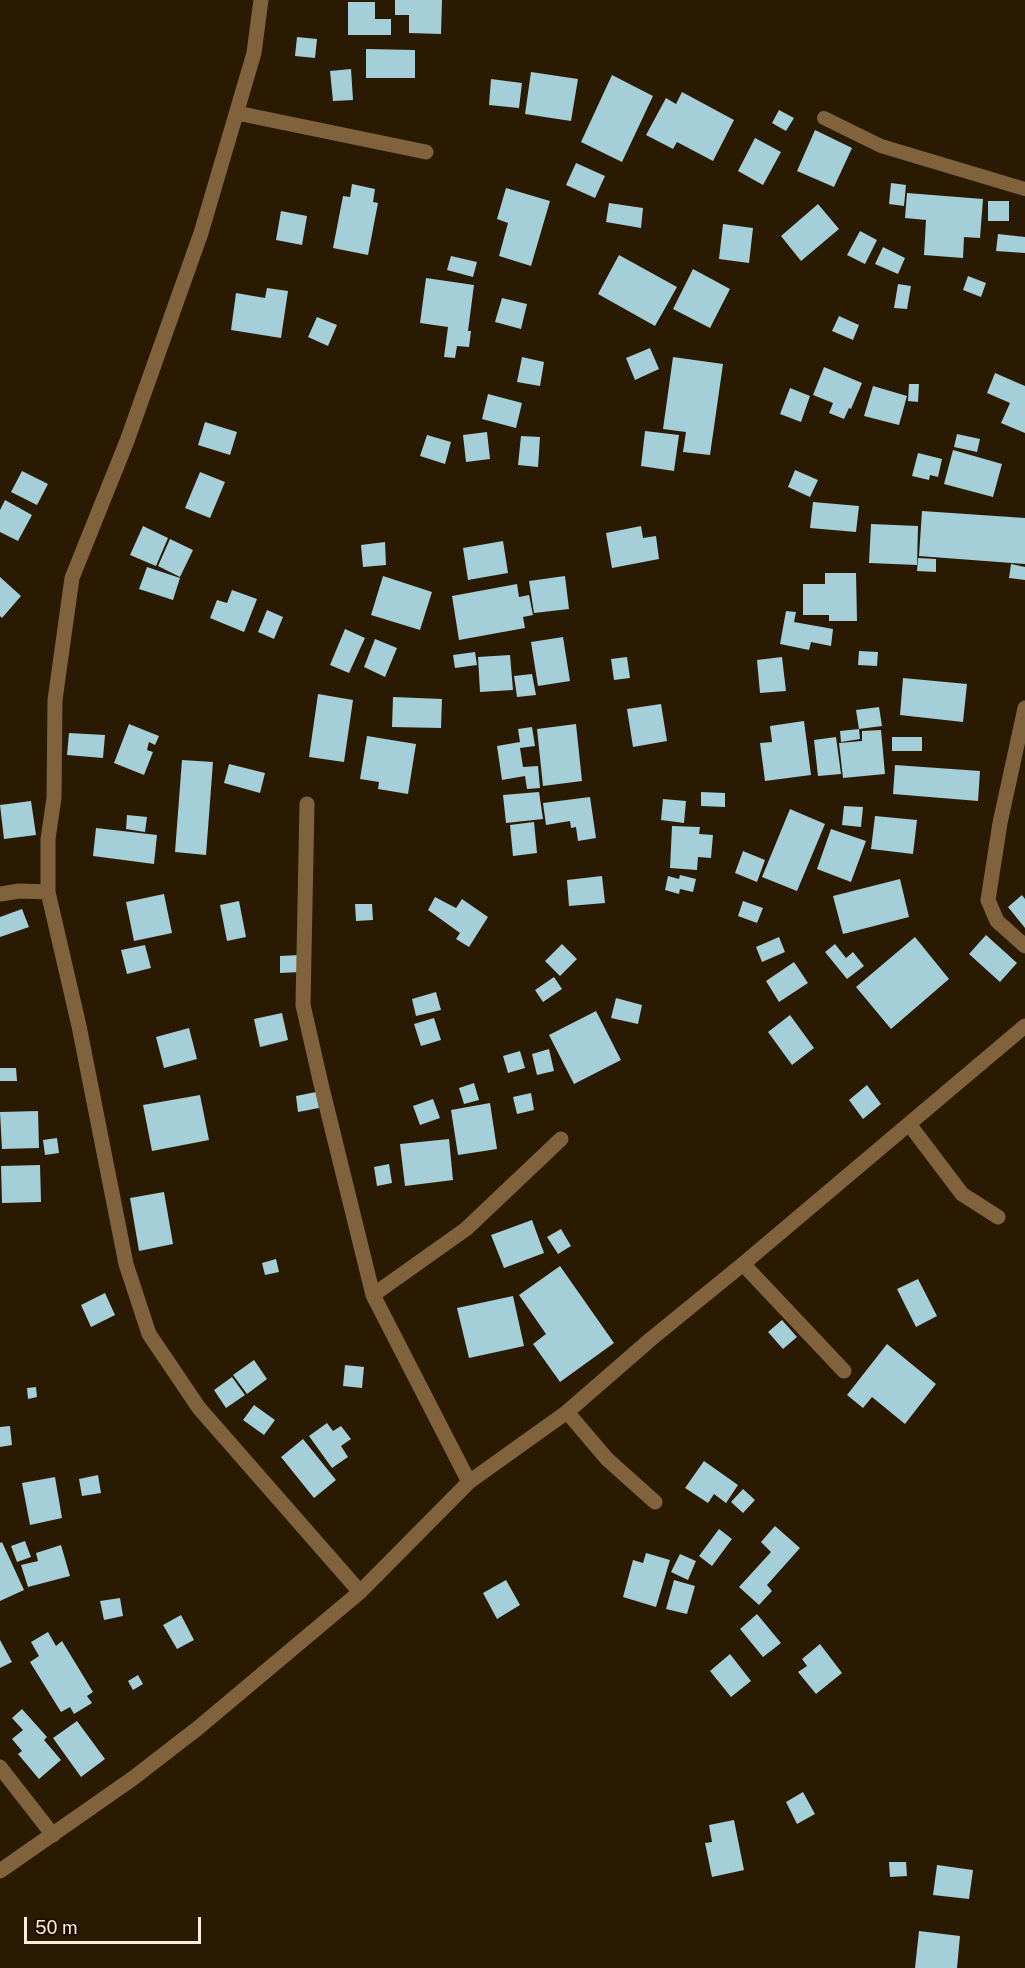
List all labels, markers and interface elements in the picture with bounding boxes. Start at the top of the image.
scale bar [27,1905,204,1943]
text: 50 m [35,1917,78,1938]

